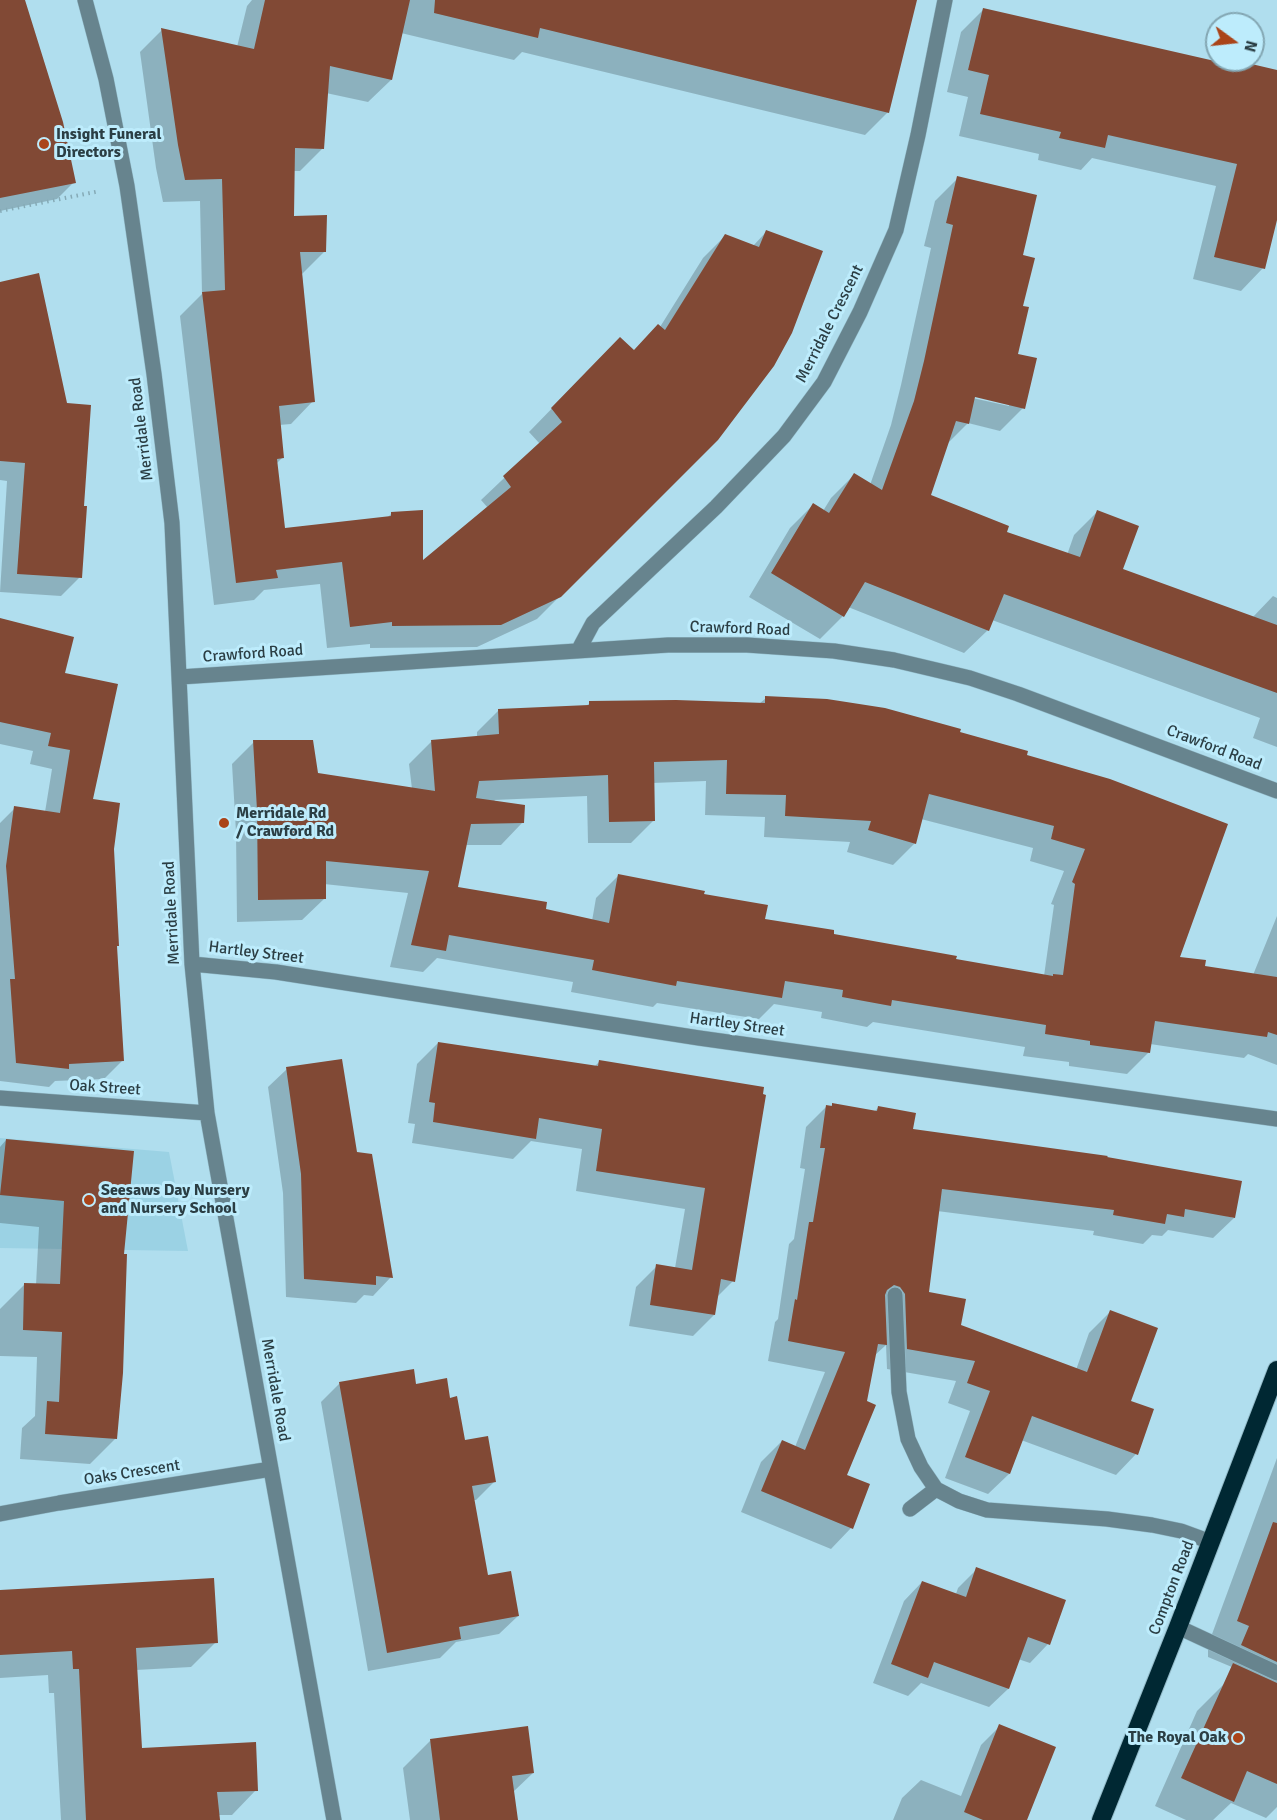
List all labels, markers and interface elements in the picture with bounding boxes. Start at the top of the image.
north arrow [1205,12,1265,72]
text: N [1239,38,1262,54]
place label: Insight Funeral Directors [56,125,161,163]
marker: Insight Funeral Directors [37,137,51,151]
street label: Merridale Crescent [792,262,868,386]
street label: Merridale Road [126,376,158,482]
street label: Crawford Road [689,618,791,640]
street label: Crawford Road [202,641,304,667]
street label: Crawford Road [1164,721,1264,775]
place label: Merridale Rd / Crawford Rd [236,804,334,842]
marker: Merridale Rd / Crawford Rd [217,816,231,830]
street label: Merridale Road [160,860,184,966]
street label: Hartley Street [207,938,305,968]
street label: Hartley Street [688,1009,786,1041]
street label: Oak Street [69,1076,141,1100]
place label: Seesaws Day Nursery and Nursery School [101,1181,250,1219]
marker: Seesaws Day Nursery and Nursery School [82,1193,96,1207]
street label: Merridale Road [256,1337,294,1443]
street label: Oaks Crescent [83,1456,181,1490]
street label: Compton Road [1145,1538,1199,1638]
place label: The Royal Oak [1128,1728,1226,1748]
marker: The Royal Oak [1231,1731,1245,1745]

